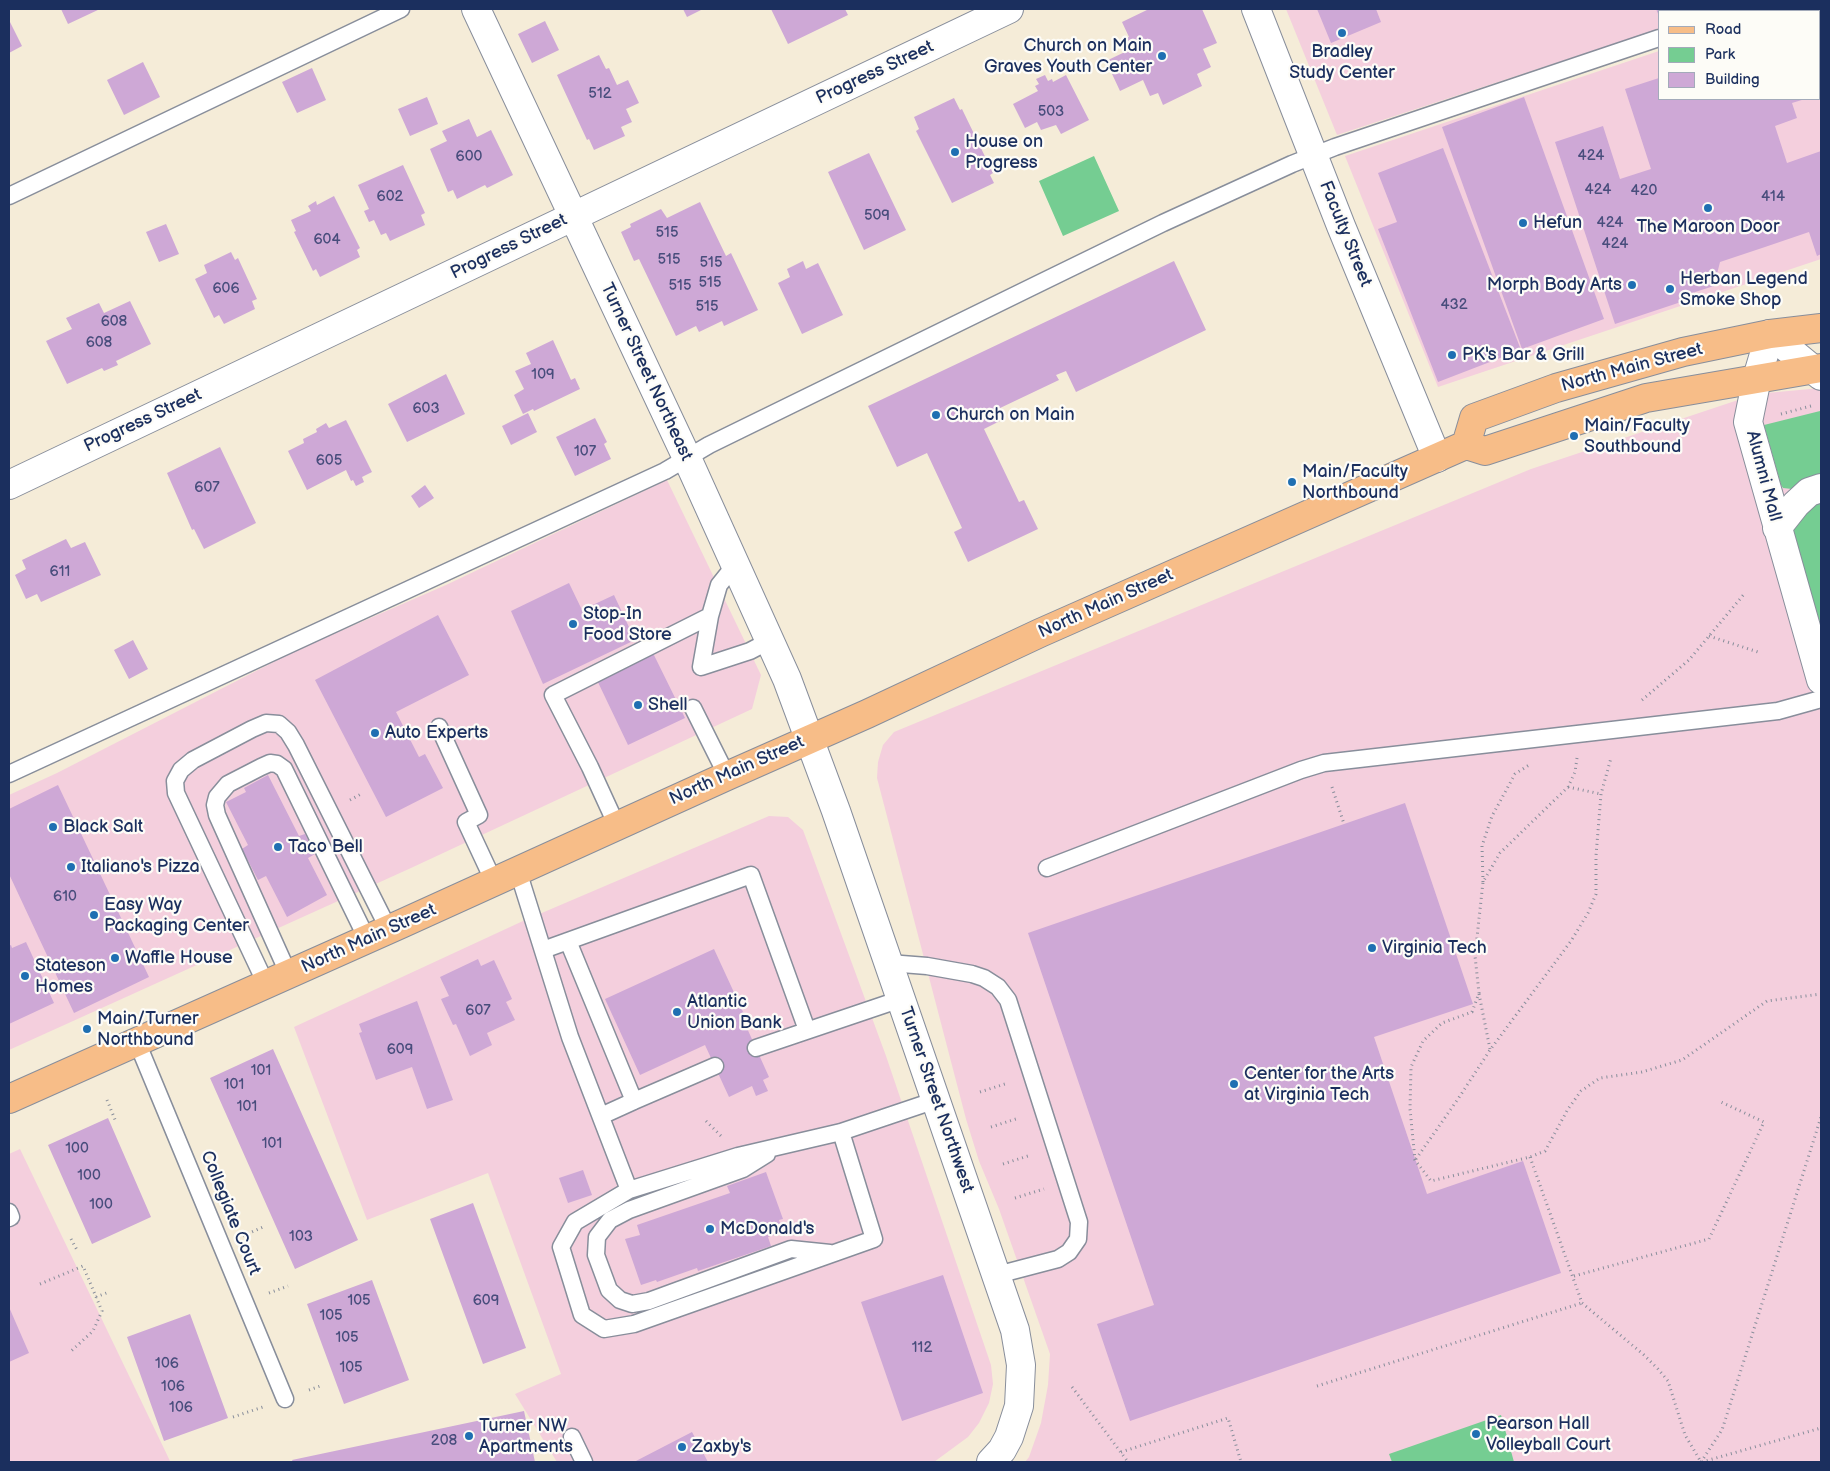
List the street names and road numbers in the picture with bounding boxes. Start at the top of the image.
street label: Progress Street [813,36,937,110]
street label: Faculty Street [1314,178,1376,290]
street label: Progress Street [447,209,571,285]
street label: Turner Street Northeast [595,280,697,464]
street label: North Main Street [1559,339,1705,397]
street label: Progress Street [81,384,205,458]
street label: Alumni Mall [1741,428,1785,524]
street label: North Main Street [1035,565,1177,643]
street label: North Main Street [666,732,808,810]
street label: North Main Street [298,900,440,978]
street label: Turner Street Northwest [894,1004,978,1196]
street label: Collegiate Court [195,1148,265,1278]

